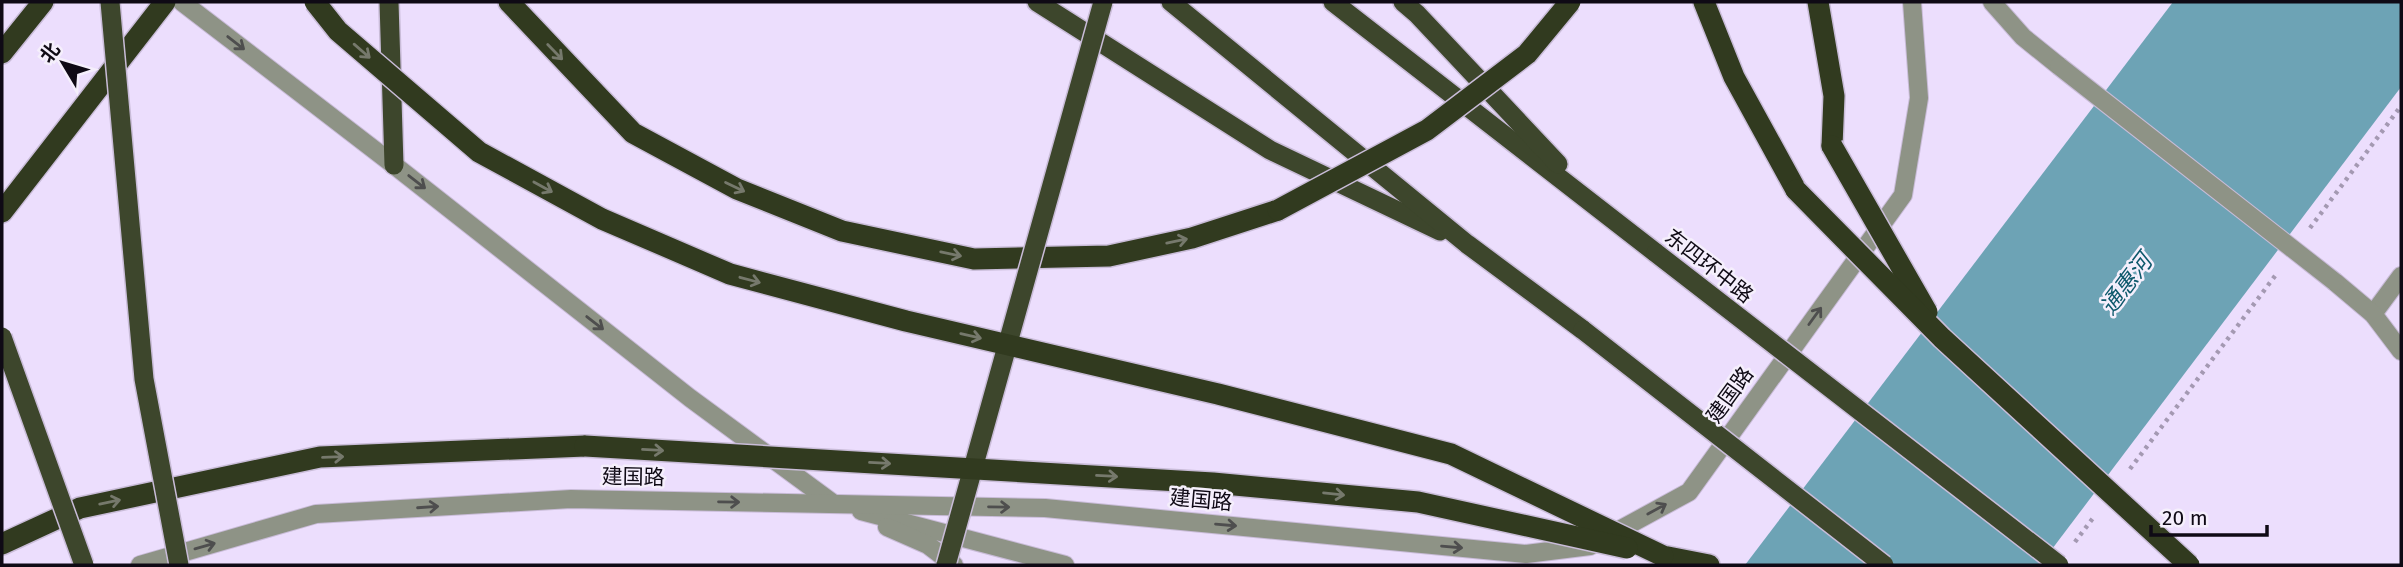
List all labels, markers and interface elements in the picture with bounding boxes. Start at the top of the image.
north arrow [28,28,98,98]
one-way arrow [227,36,245,51]
text: 北 [35,38,65,67]
one-way arrow [353,43,371,59]
one-way arrow [547,43,564,60]
one-way arrow [407,175,425,190]
one-way arrow [532,181,553,194]
one-way arrow [724,181,745,195]
street label: 东四环中路 [1660,223,1758,309]
one-way arrow [1165,234,1188,248]
water label: 通惠河 [2094,245,2160,320]
one-way arrow [939,248,962,262]
one-way arrow [738,274,761,287]
one-way arrow [1808,307,1822,326]
one-way arrow [585,316,604,331]
one-way arrow [959,330,982,344]
street label: 建国路 [1701,362,1759,428]
one-way arrow [641,444,664,457]
one-way arrow [321,450,344,463]
one-way arrow [868,457,891,470]
street label: 建国路 [601,463,665,491]
one-way arrow [1095,470,1118,483]
street label: 建国路 [1168,484,1234,516]
one-way arrow [1322,488,1345,501]
one-way arrow [98,494,121,508]
scale bar [2151,494,2266,538]
one-way arrow [717,495,740,508]
one-way arrow [987,500,1010,514]
one-way arrow [416,501,439,514]
one-way arrow [1647,502,1667,516]
text: 20 m [2162,505,2208,531]
one-way arrow [1214,519,1236,532]
one-way arrow [194,539,216,552]
one-way arrow [1440,541,1463,554]

